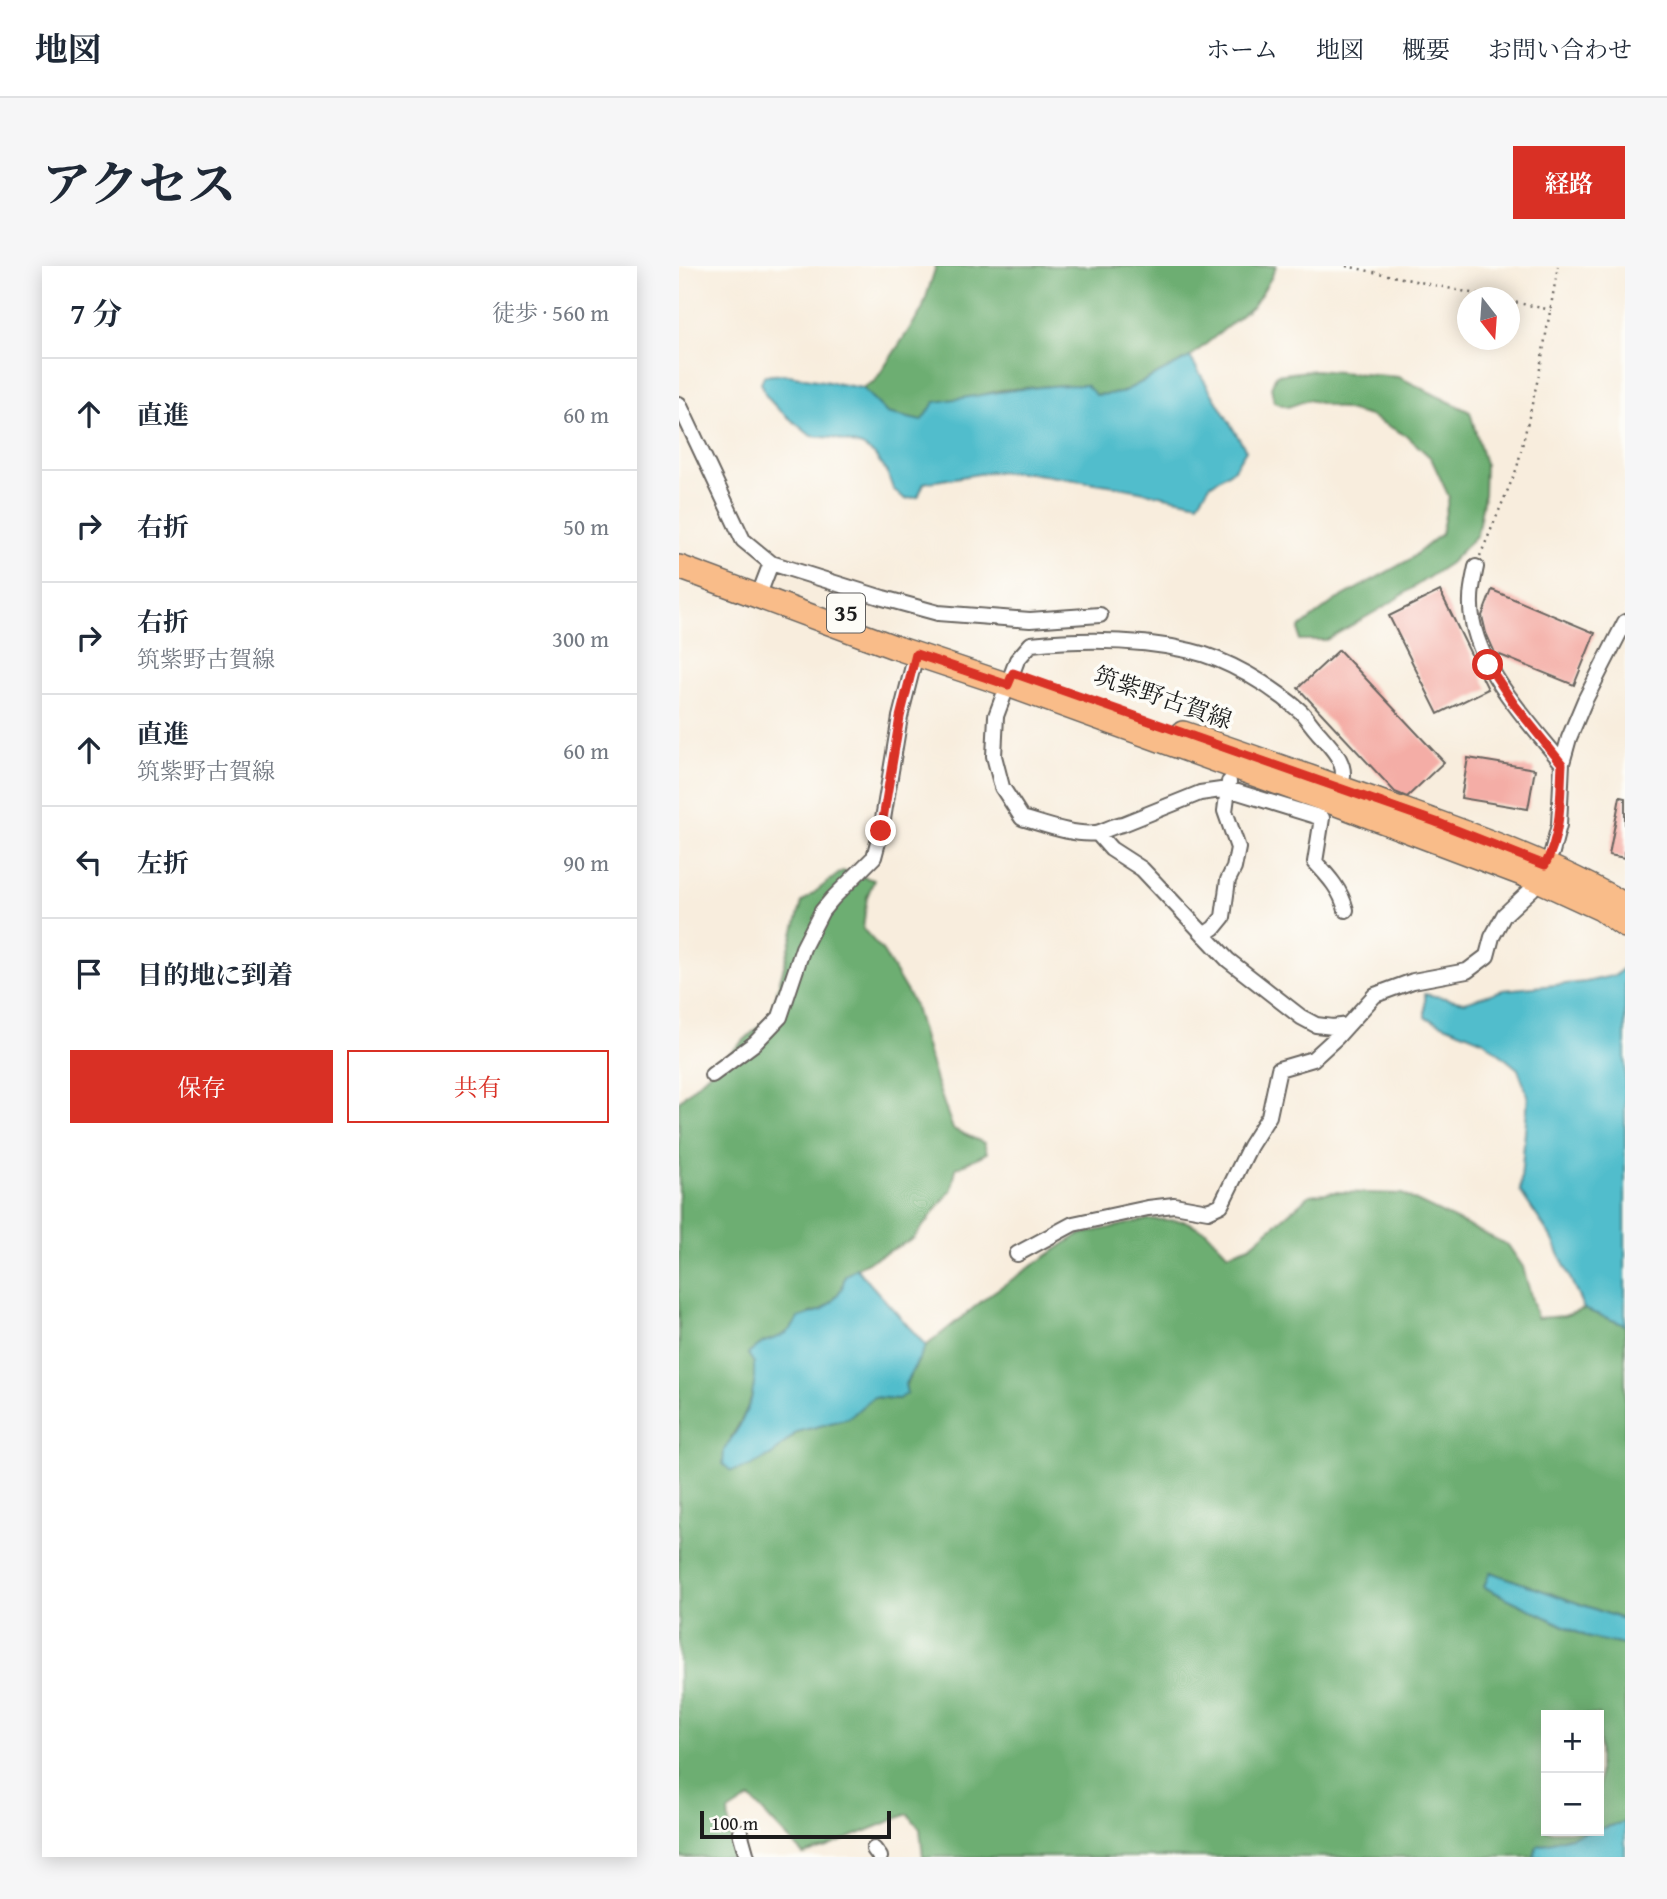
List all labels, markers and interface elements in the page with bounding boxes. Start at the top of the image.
text: 地図 [35,25,101,73]
text: ホーム [1206,32,1278,67]
text: 地図 [1316,32,1364,67]
text: 概要 [1402,32,1450,67]
text: お問い合わせ [1488,32,1632,67]
button: 経路 [1513,146,1625,219]
text: アクセス [42,147,237,219]
north arrow [1457,287,1520,350]
text: 7 分 [70,291,122,335]
text: 徒歩 · 560 m [492,296,609,329]
icon: ahead [70,395,108,433]
text: 直進 [137,395,189,434]
text: 60 m [563,398,609,431]
icon: right [70,507,108,545]
text: 右折 [137,507,189,546]
text: 50 m [563,510,609,543]
road number: 35 [827,594,865,632]
text: 右折 [137,602,189,641]
icon: right [70,619,108,657]
text: 300 m [552,622,609,655]
text: 筑紫野古賀線 [137,642,275,675]
route start [1472,649,1503,680]
street label: 筑紫野古賀線 [1089,658,1237,738]
text: 直進 [137,714,189,753]
icon: ahead [70,731,108,769]
text: 60 m [563,734,609,767]
text: 筑紫野古賀線 [137,754,275,787]
route end [865,815,896,846]
icon: left [70,843,108,881]
text: 左折 [137,843,189,882]
text: 90 m [563,846,609,879]
icon: arrive [70,955,108,993]
text: 目的地に到着 [137,955,293,994]
button: 保存 [70,1050,333,1123]
button: 共有 [347,1050,609,1123]
map controls [1541,1710,1604,1836]
button: + [1541,1710,1604,1773]
button: − [1541,1773,1604,1836]
scale bar [700,1808,891,1840]
text: 100 m [711,1809,758,1837]

